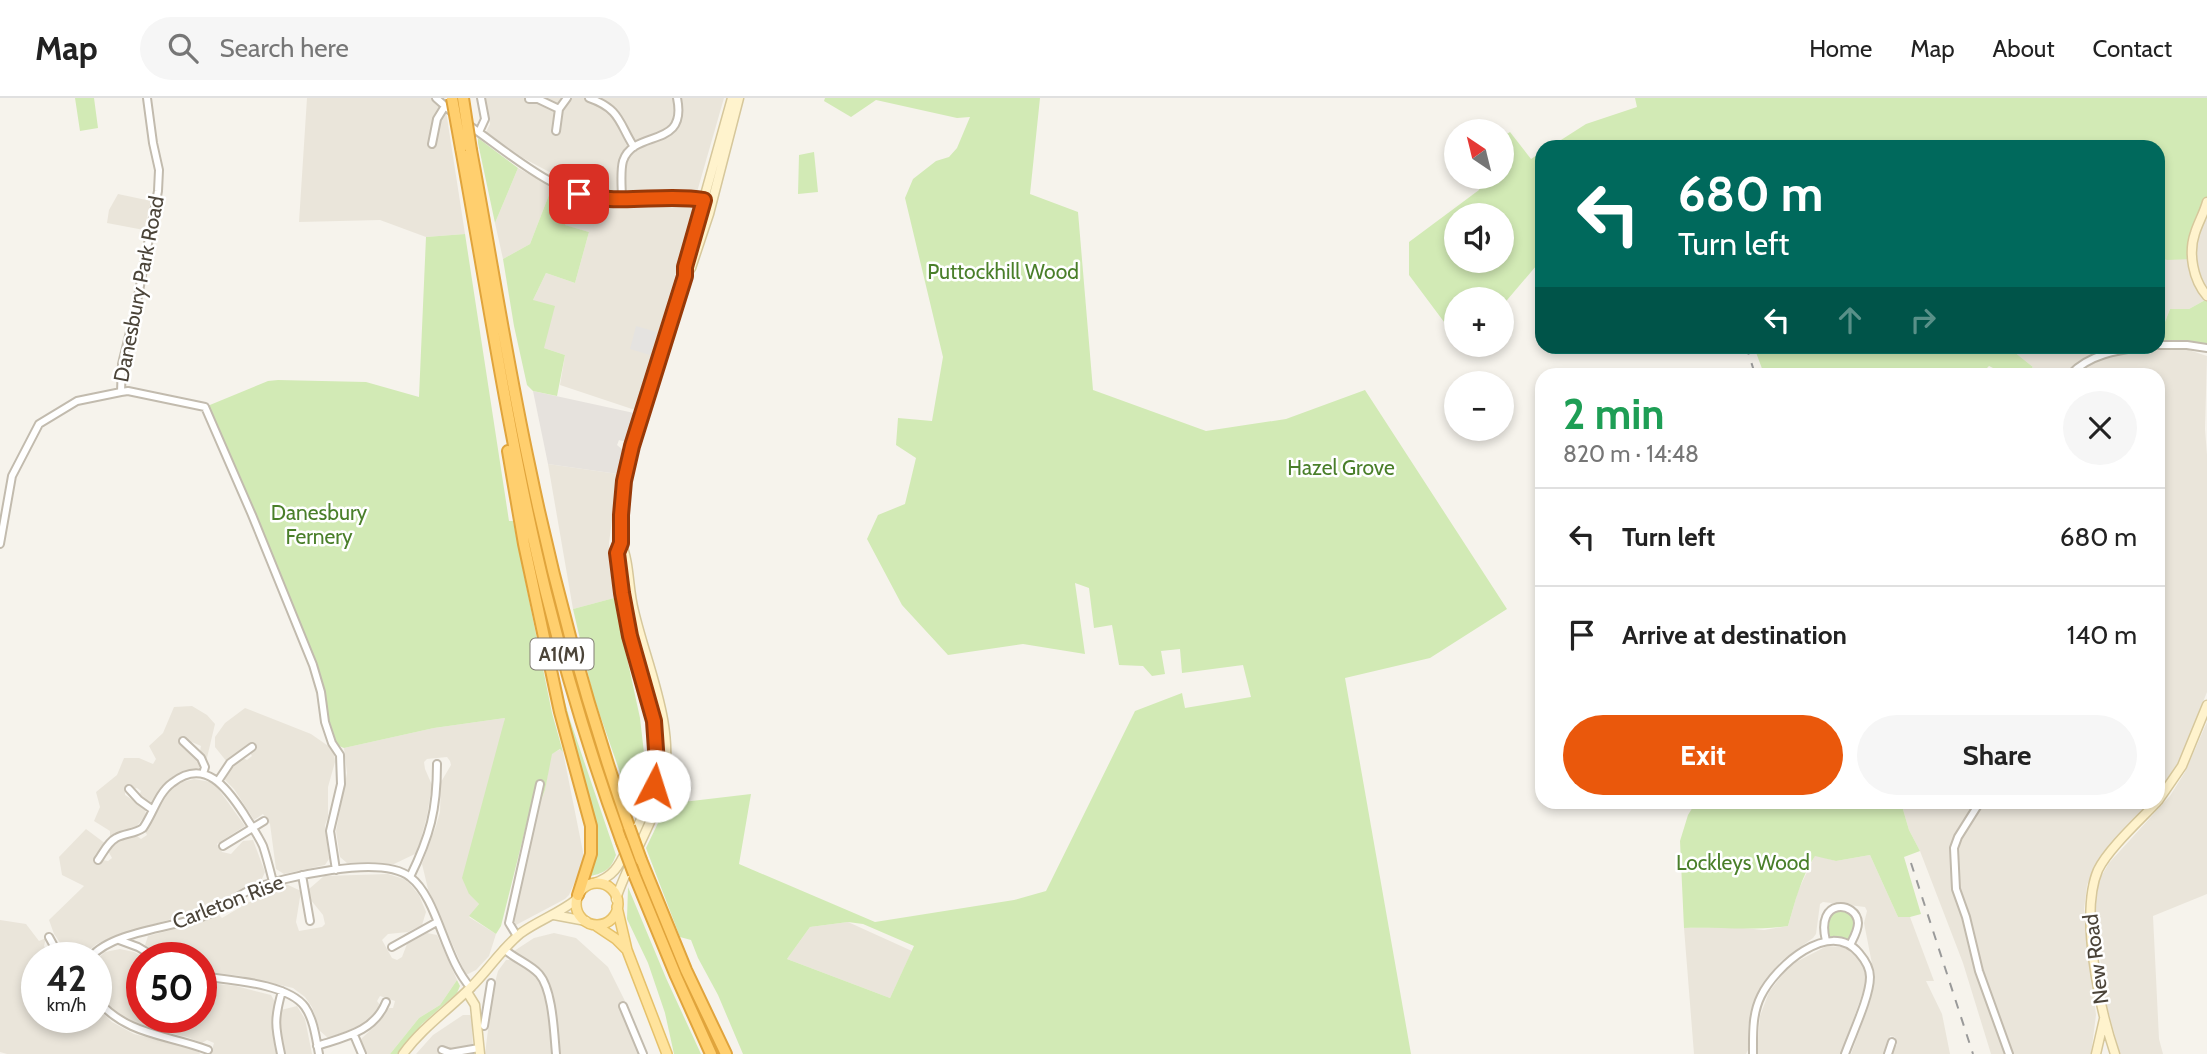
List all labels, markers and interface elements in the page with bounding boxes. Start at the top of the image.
search box [140,17,630,80]
text: Map [35,28,98,68]
icon: search [164,29,202,67]
text: Search here [220,32,349,64]
text: Home [1809,34,1872,63]
text: Map [1910,34,1955,63]
text: About [1993,34,2055,63]
text: Contact [2093,34,2172,63]
north arrow [1444,119,1514,189]
map controls [1444,119,1514,441]
pin [549,164,609,224]
text: 680 m [1678,164,1823,223]
icon: left [1563,168,1654,259]
icon: arrive [560,175,598,213]
street label: Danesbury Park Road [108,194,169,384]
button: sound [1444,203,1514,273]
text: Turn left [1678,224,1789,263]
park label: Puttockhill Wood [927,259,1079,284]
button: + [1444,287,1514,357]
icon: left [1758,301,1796,339]
icon: ahead [1831,301,1869,339]
icon: right [1904,301,1942,339]
button: − [1444,371,1514,441]
text: 2 min [1563,388,1664,440]
button: close [2063,391,2137,465]
text: 820 m · 14:48 [1563,440,1699,468]
park label: Hazel Grove [1287,455,1395,480]
park label: Danesbury Fernery [271,500,368,549]
icon: left [1563,518,1601,556]
text: Turn left [1622,521,1715,553]
text: 680 m [2060,521,2137,553]
icon: arrive [1563,616,1601,654]
text: Arrive at destination [1622,619,1847,651]
text: 140 m [2067,619,2137,651]
road number: A1(M) [530,638,594,670]
button: Exit [1563,715,1843,795]
button: Share [1857,715,2137,795]
position arrow [617,749,691,823]
park label: Lockleys Wood [1676,850,1810,875]
street label: Carleton Rise [169,869,287,934]
street label: New Road [2078,913,2113,1006]
speed limit sign: 50 [126,942,217,1033]
text: 42 [46,957,87,1000]
text: km/h [47,994,86,1016]

